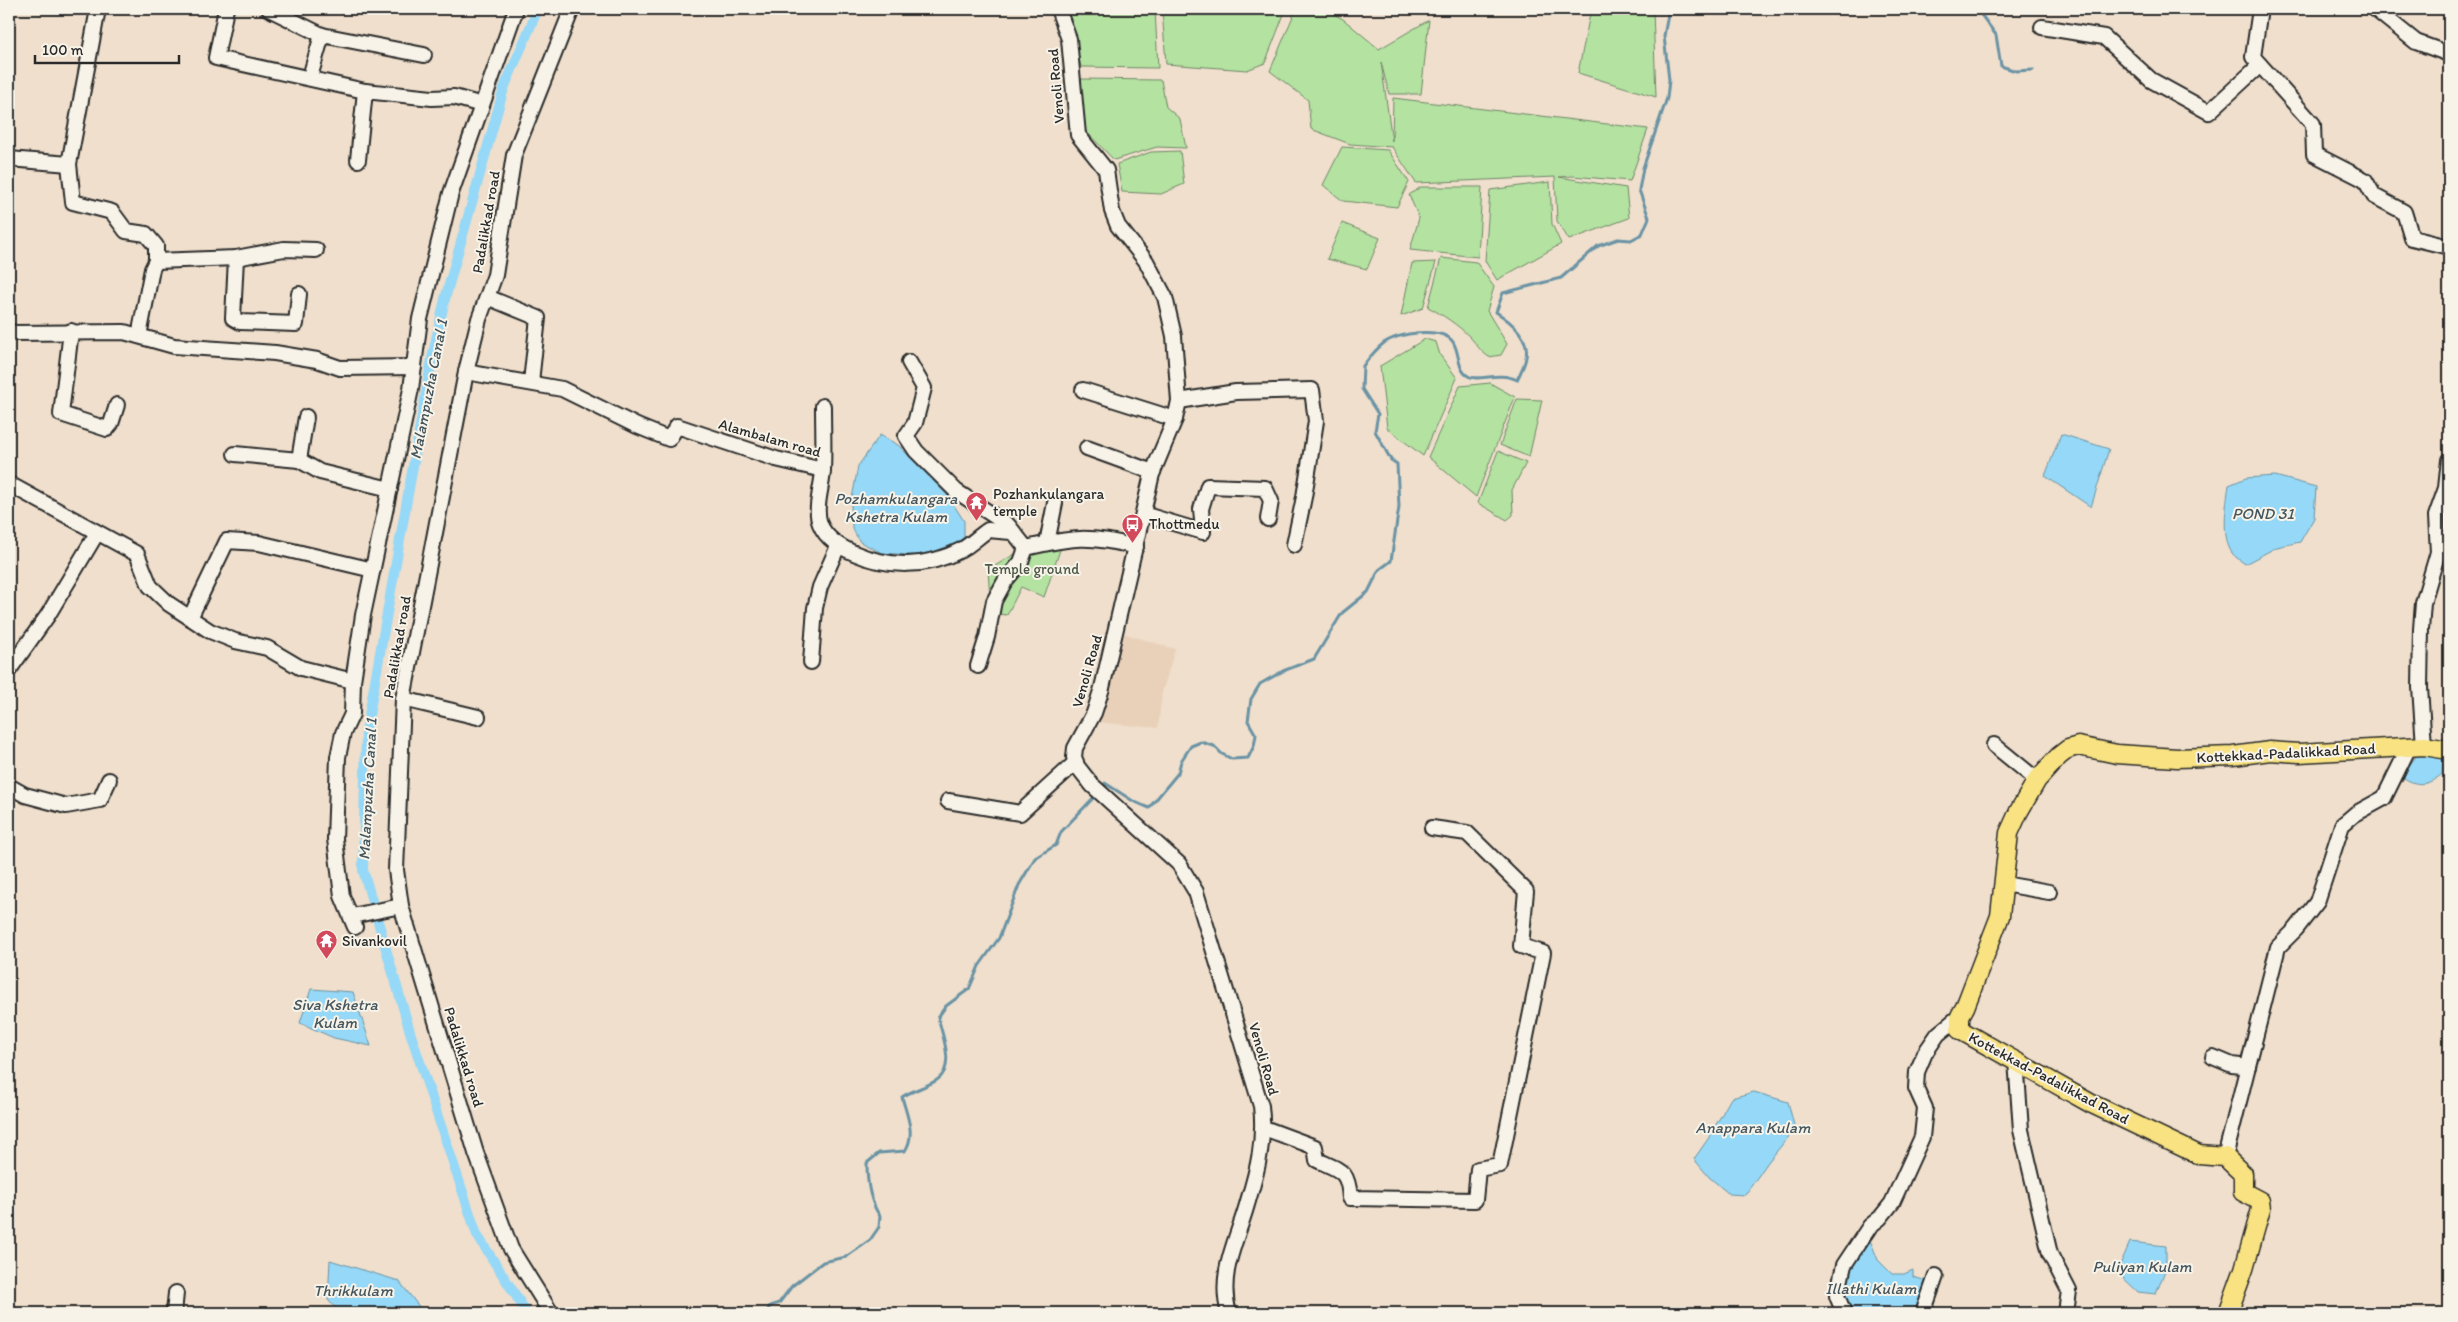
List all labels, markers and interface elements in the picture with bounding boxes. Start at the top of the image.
scale bar [35,32,179,64]
text: 100 m [42,41,84,59]
street label: Venoli Road [1044,48,1068,124]
street label: Padalikkad road [468,169,504,275]
water label: Malampuzha Canal 1 [406,317,451,461]
street label: Alambalam road [717,415,824,461]
place label: Pozhankulangara temple [993,485,1105,520]
water label: Pozhamkulangara Kshetra Kulam [834,489,958,526]
temple icon: Pozhankulangara temple [965,491,989,522]
water label: POND 31 [2232,504,2295,523]
bus stop icon: Thottmedu [1121,512,1145,543]
place label: Thottmedu [1149,515,1220,533]
park label: Temple ground [985,560,1080,578]
street label: Padalikkad road [379,594,415,700]
street label: Venoli Road [1068,632,1106,710]
water label: Malampuzha Canal 1 [354,717,381,861]
street label: Kottekkad-Padalikkad Road [2196,739,2376,767]
temple icon: Sivankovil [314,929,338,960]
place label: Sivankovil [342,932,408,950]
water label: Siva Kshetra Kulam [292,995,379,1032]
street label: Padalikkad road [440,1005,488,1110]
street label: Venoli Road [1245,1020,1283,1098]
street label: Kottekkad-Padalikkad Road [1966,1028,2132,1128]
water label: Anappara Kulam [1696,1118,1811,1137]
water label: Puliyan Kulam [2092,1257,2192,1276]
water label: Illathi Kulam [1825,1279,1917,1298]
water label: Thrikkulam [313,1281,393,1300]

